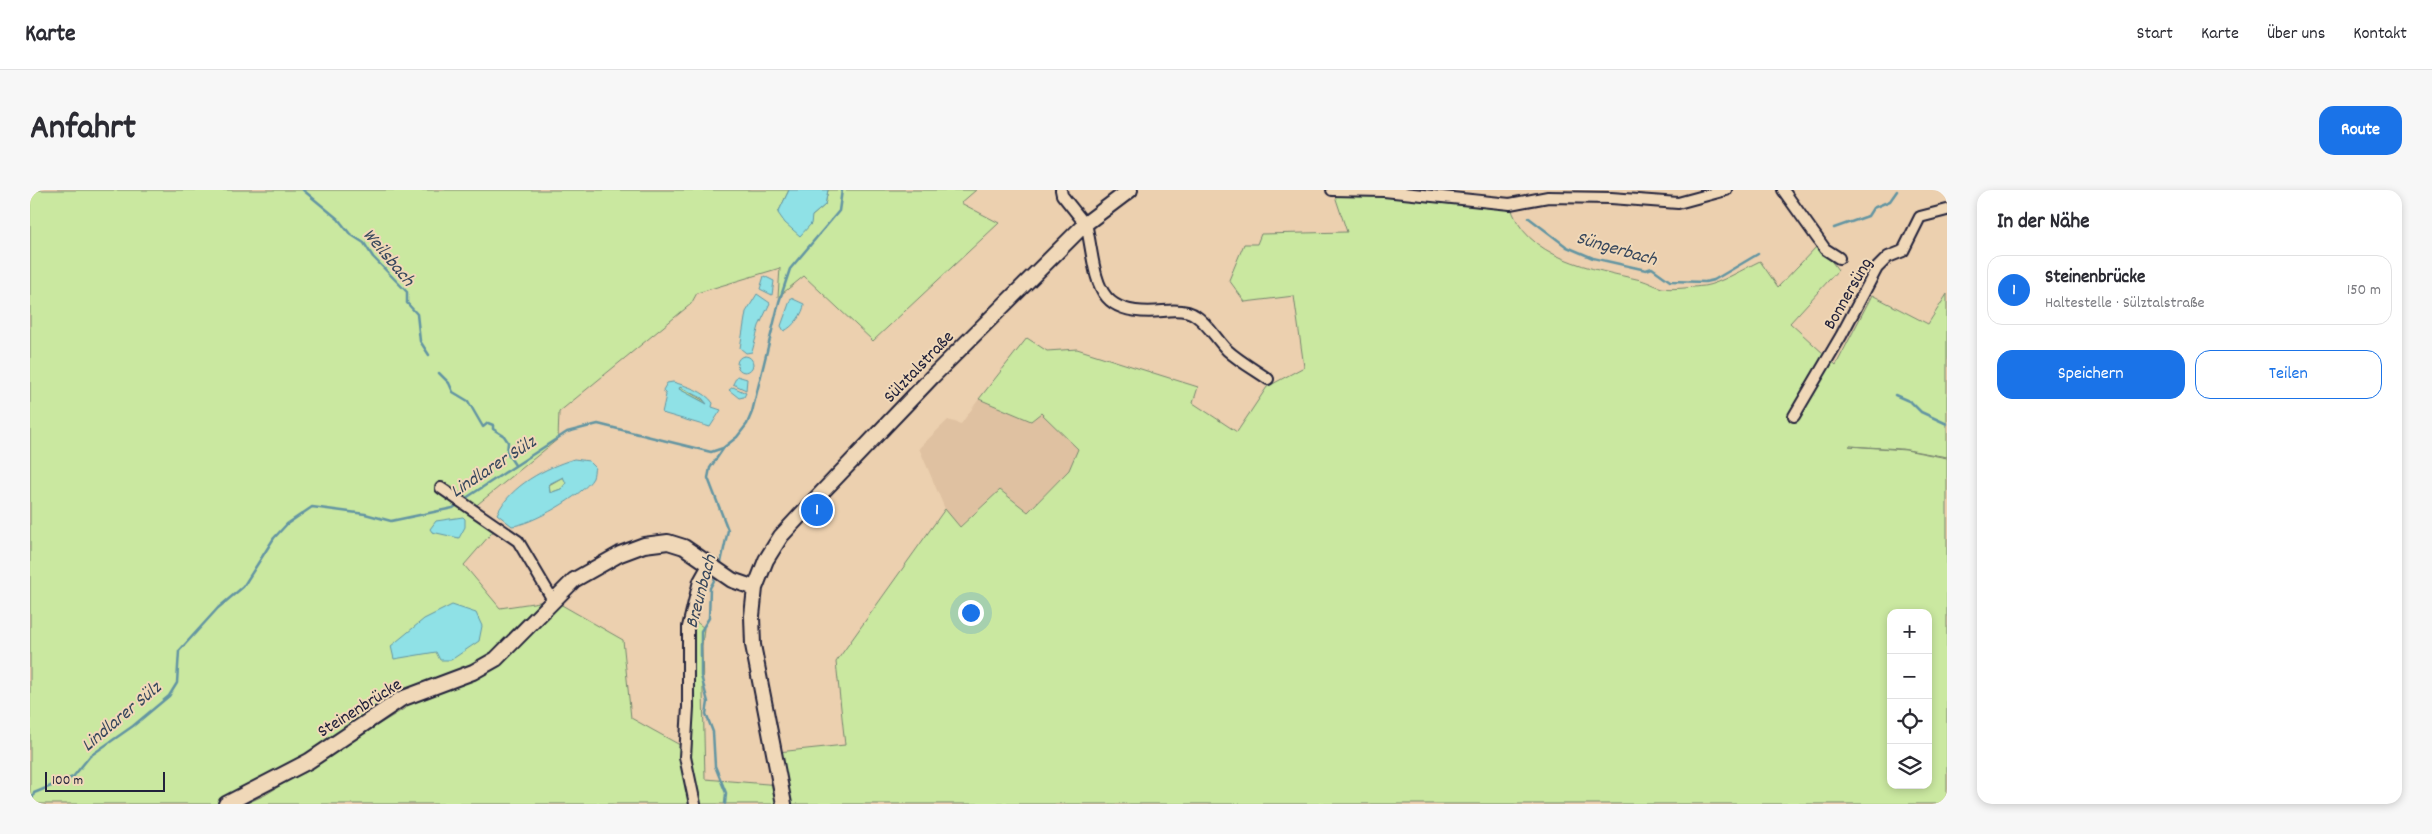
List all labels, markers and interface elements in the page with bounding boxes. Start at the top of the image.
text: Karte [25,18,76,52]
text: Start [2137,22,2173,47]
text: Karte [2201,22,2239,47]
text: Über uns [2267,22,2325,47]
text: Kontakt [2353,22,2407,47]
text: Anfahrt [30,105,136,155]
button: Route [2319,106,2402,155]
text: In der Nähe [1997,208,2089,238]
water label: Weilsbach [355,223,421,294]
water label: Süngerbach [1573,226,1661,275]
street label: Bonnersüng [1819,254,1880,335]
text: Steinenbrücke [2045,265,2145,292]
text: 1 [2012,279,2016,302]
text: 150 m [2347,279,2381,302]
text: Haltestelle · Sülztalstraße [2045,292,2205,315]
street label: Sülztalstraße [879,326,961,410]
button: Speichern [1997,350,2185,399]
button: Teilen [2195,350,2382,399]
water label: Lindlarer Sülz [446,430,543,506]
pin: 1 [801,491,833,529]
water label: Breunbach [680,551,725,632]
your location [958,600,984,626]
map controls [1887,609,1932,789]
button: + [1887,609,1932,654]
button: − [1887,654,1932,699]
street label: Steinenbrücke [313,673,407,745]
water label: Lindlarer Sülz [76,676,169,759]
button: locate [1887,699,1932,744]
button: layers [1887,744,1932,789]
scale bar [45,769,165,792]
text: 100 m [52,771,83,791]

